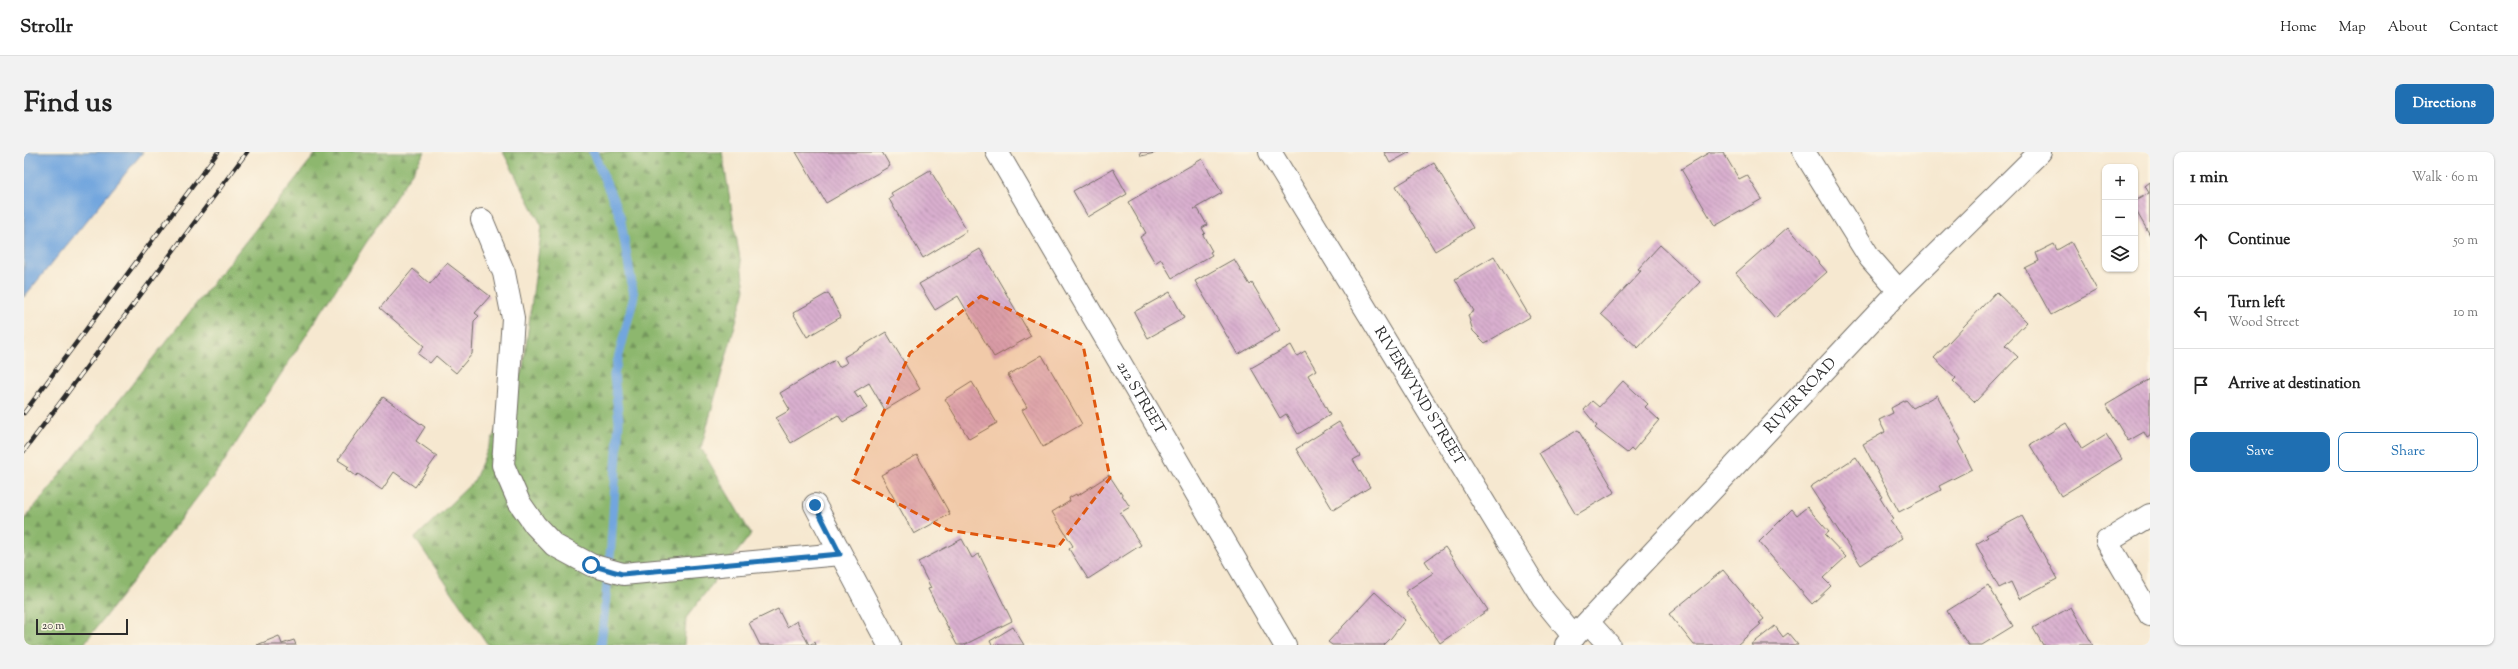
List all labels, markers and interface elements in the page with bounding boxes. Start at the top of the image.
text: Strollr [20,14,73,41]
text: Home [2280,18,2317,38]
text: Map [2339,18,2366,38]
text: About [2388,18,2427,38]
text: Contact [2449,18,2498,38]
text: Find us [24,84,112,124]
button: Directions [2395,84,2494,124]
map controls [2102,164,2138,272]
button: + [2102,164,2138,200]
text: 1 min [2190,166,2228,190]
text: Walk · 60 m [2412,169,2478,187]
button: − [2102,200,2138,236]
icon: ahead [2190,230,2212,252]
text: Continue [2228,230,2290,251]
text: 50 m [2453,232,2478,250]
button: layers [2102,236,2138,272]
text: Turn left [2228,293,2285,314]
icon: left [2190,302,2212,324]
text: 10 m [2453,304,2478,322]
text: Wood Street [2228,314,2299,332]
street label: RIVERWYND STREET [1369,323,1470,470]
street label: RIVER ROAD [1759,353,1841,439]
street label: 212 STREET [1111,358,1171,439]
icon: arrive [2190,374,2212,396]
text: Arrive at destination [2228,374,2361,395]
button: Save [2190,432,2330,472]
button: Share [2338,432,2478,472]
route end [806,496,824,514]
route start [582,556,600,574]
scale bar [36,617,128,636]
text: 20 m [42,618,64,634]

